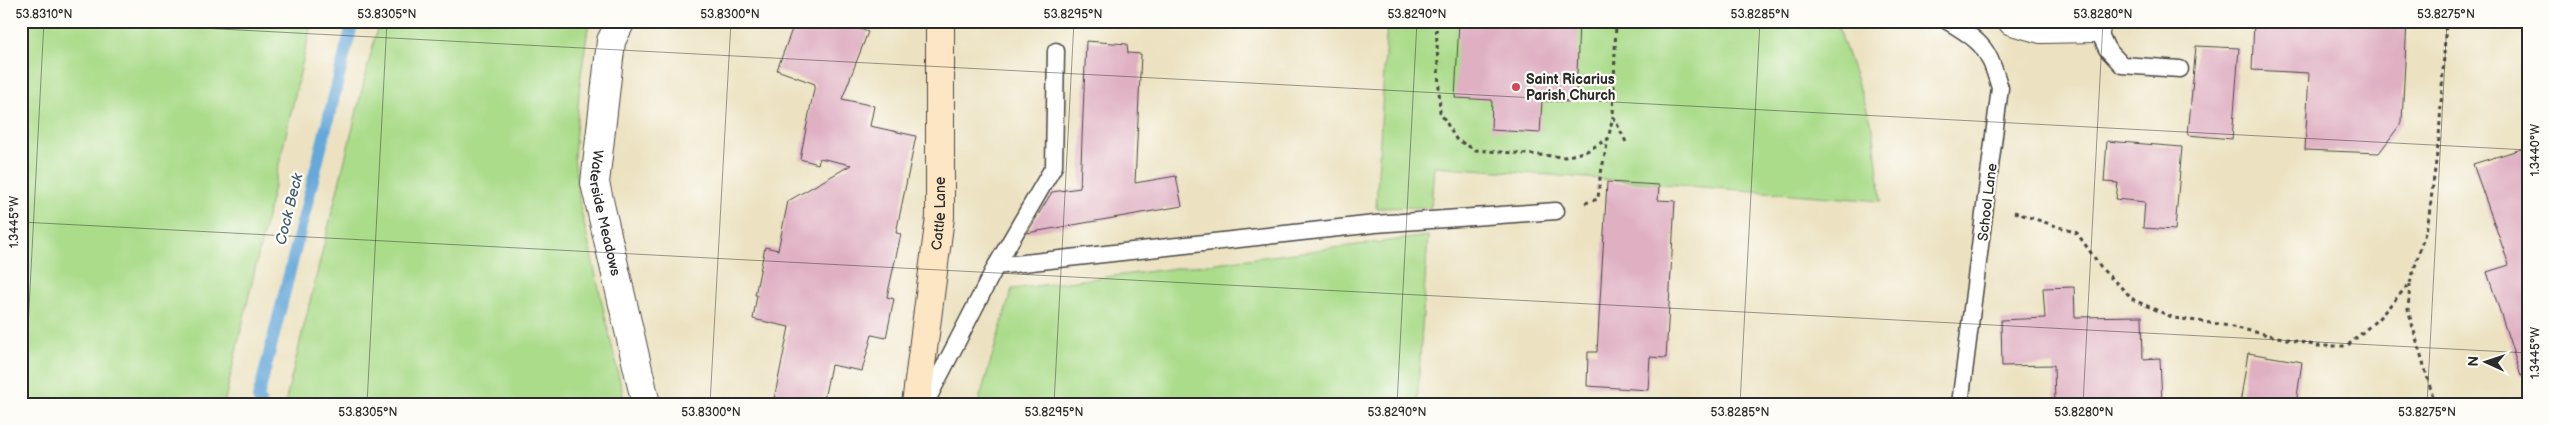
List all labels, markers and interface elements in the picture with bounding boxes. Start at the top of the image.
text: 53.8310°N [15,7,73,22]
text: 53.8305°N [357,7,417,22]
text: 53.8300°N [700,7,760,22]
text: 53.8295°N [1044,7,1102,22]
text: 53.8290°N [1387,7,1447,22]
text: 53.8285°N [1731,7,1789,22]
text: 53.8280°N [2073,7,2133,22]
text: 53.8275°N [2417,7,2475,22]
place label: Saint Ricarius Parish Church [1526,71,1615,104]
marker: Saint Ricarius Parish Church [1510,81,1522,93]
text: 1.3440°W [2528,124,2543,176]
street label: Waterside Meadows [586,149,624,277]
street label: School Lane [1974,162,2001,242]
water label: Cock Beck [271,171,308,247]
street label: Cattle Lane [928,177,949,251]
text: 1.3445°W [7,196,22,248]
text: 1.3445°W [2528,327,2543,379]
north arrow [2462,338,2512,388]
text: N [2465,356,2482,367]
text: 53.8305°N [338,405,398,420]
text: 53.8300°N [681,405,741,420]
text: 53.8295°N [1025,405,1083,420]
text: 53.8290°N [1367,405,1427,420]
text: 53.8285°N [1711,405,1769,420]
text: 53.8280°N [2054,405,2114,420]
text: 53.8275°N [2398,405,2456,420]

